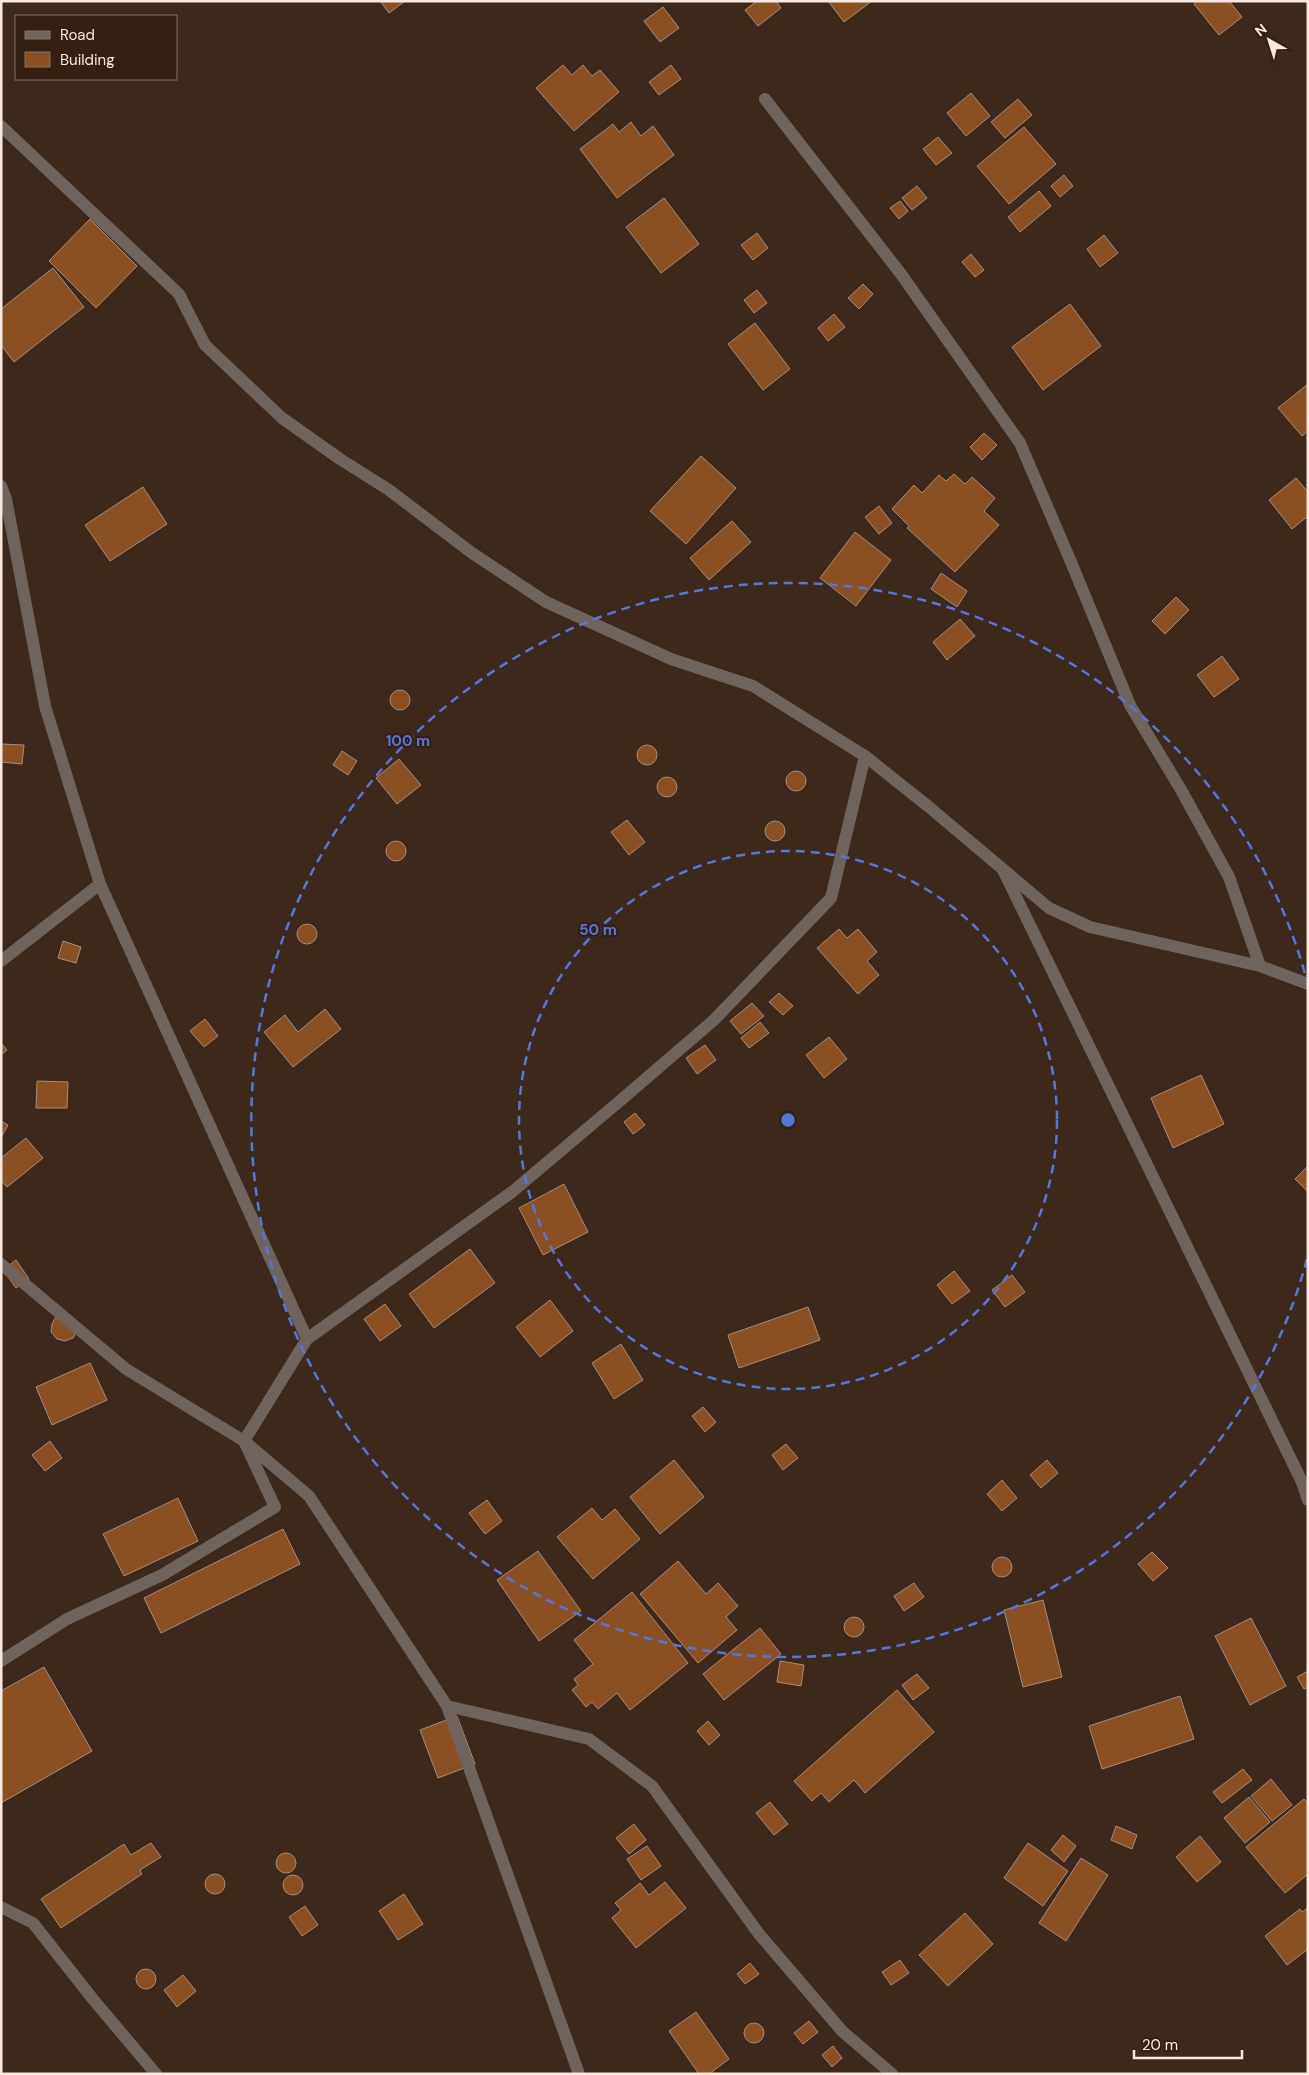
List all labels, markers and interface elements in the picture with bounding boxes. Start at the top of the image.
legend [15,15,178,80]
north arrow [1244,15,1294,65]
text: N [1251,20,1270,40]
text: Road [60,25,95,45]
text: Building [60,50,115,70]
text: 100 m [386,731,430,751]
text: 50 m [579,920,617,940]
centre of rings [779,1111,797,1129]
scale bar [1134,2028,1242,2060]
text: 20 m [1142,2035,1178,2055]

